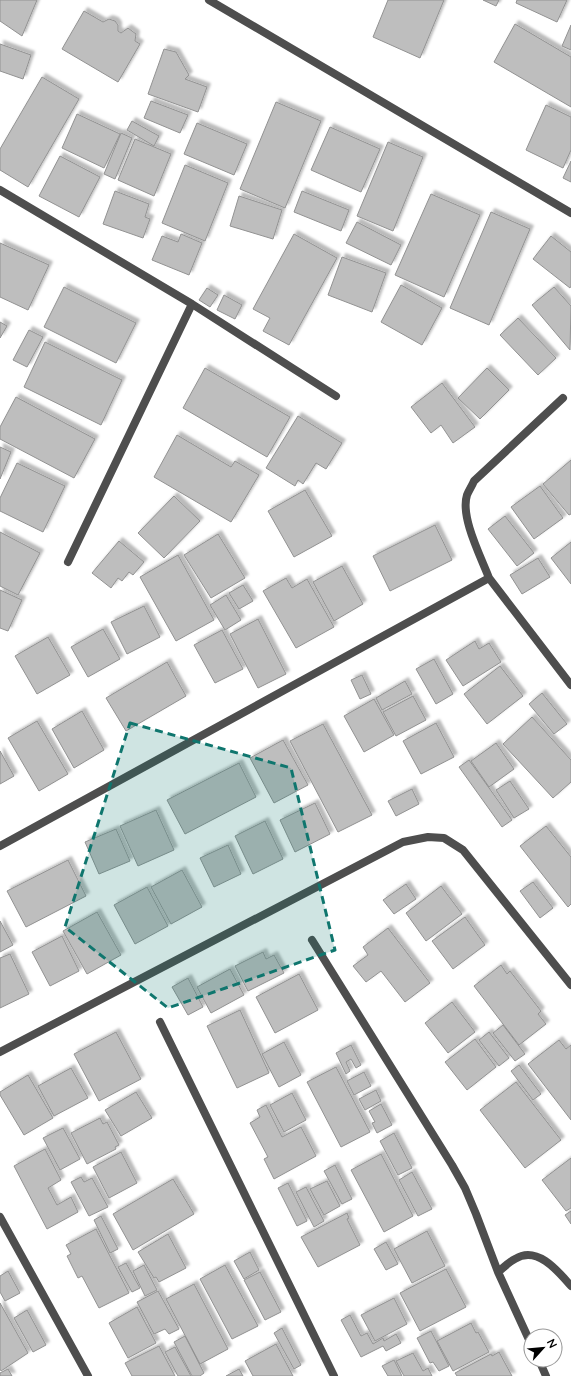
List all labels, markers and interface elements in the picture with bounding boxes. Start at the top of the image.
north arrow [523,1328,563,1368]
text: N [545,1337,560,1350]

